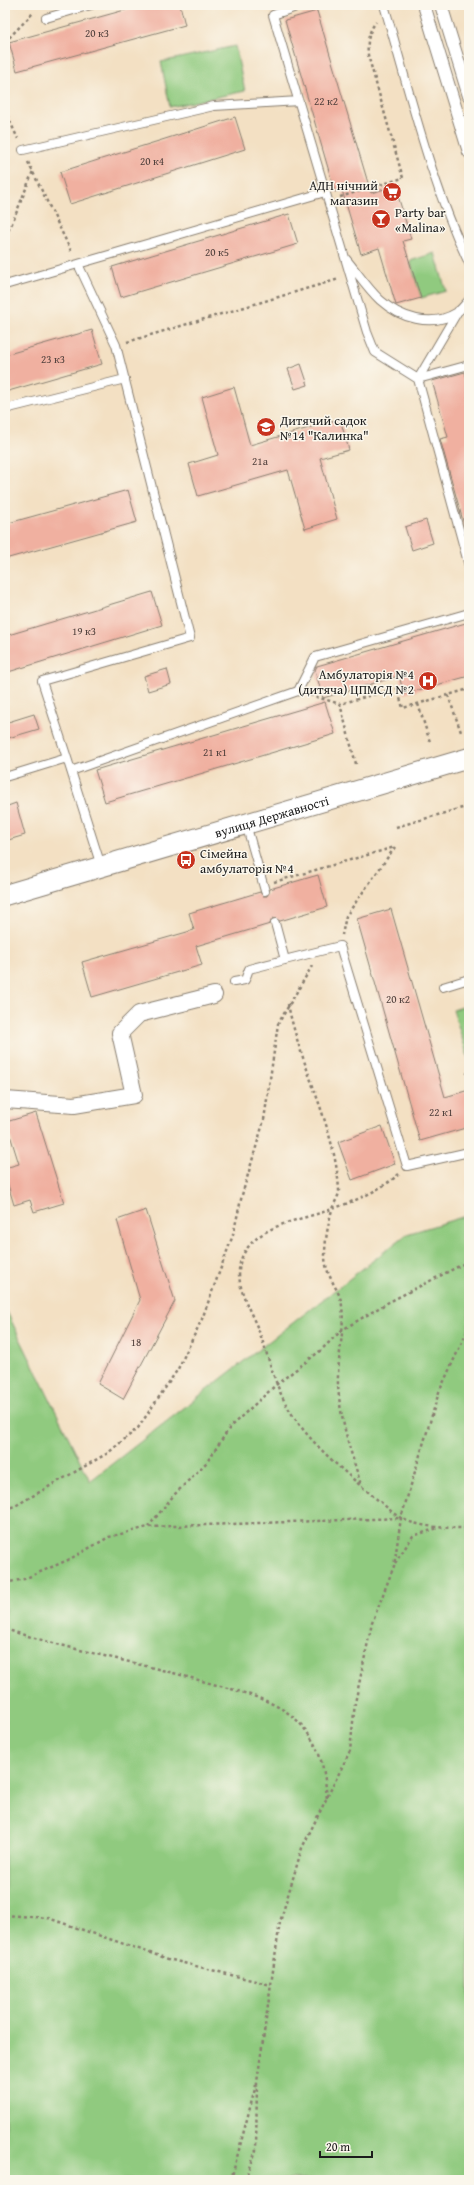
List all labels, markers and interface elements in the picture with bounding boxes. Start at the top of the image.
house number: 20 к3 [85,25,109,41]
house number: 22 к2 [314,93,338,109]
house number: 20 к4 [140,153,164,169]
place label: АДН нічний магазин [309,176,378,210]
supermarket icon: АДН нічний магазин [381,181,403,203]
place label: Party bar «Malina» [395,203,446,237]
bar icon: Party bar «Malina» [370,208,392,230]
house number: 20 к5 [205,244,229,260]
house number: 23 к3 [41,351,65,367]
place label: Дитячий садок №14 "Калинка" [279,411,369,445]
school or university icon: Дитячий садок №14 "Калинка" [255,416,277,438]
house number: 21а [252,453,269,469]
house number: 19 к3 [72,623,96,639]
place label: Амбулаторія №4 (дитяча) ЦПМСД №2 [298,665,414,699]
hospital icon: Амбулаторія №4 (дитяча) ЦПМСД №2 [417,670,439,692]
house number: 21 к1 [203,744,227,760]
street label: вулиця Державності [212,790,331,842]
place label: Сімейна амбулаторія №4 [200,844,294,878]
bus stop icon: Сімейна амбулаторія №4 [175,849,197,871]
house number: 20 к2 [386,991,410,1007]
house number: 22 к1 [429,1104,453,1120]
house number: 18 [131,1334,141,1350]
scale bar [320,2133,372,2159]
text: 20 m [326,2138,350,2155]

